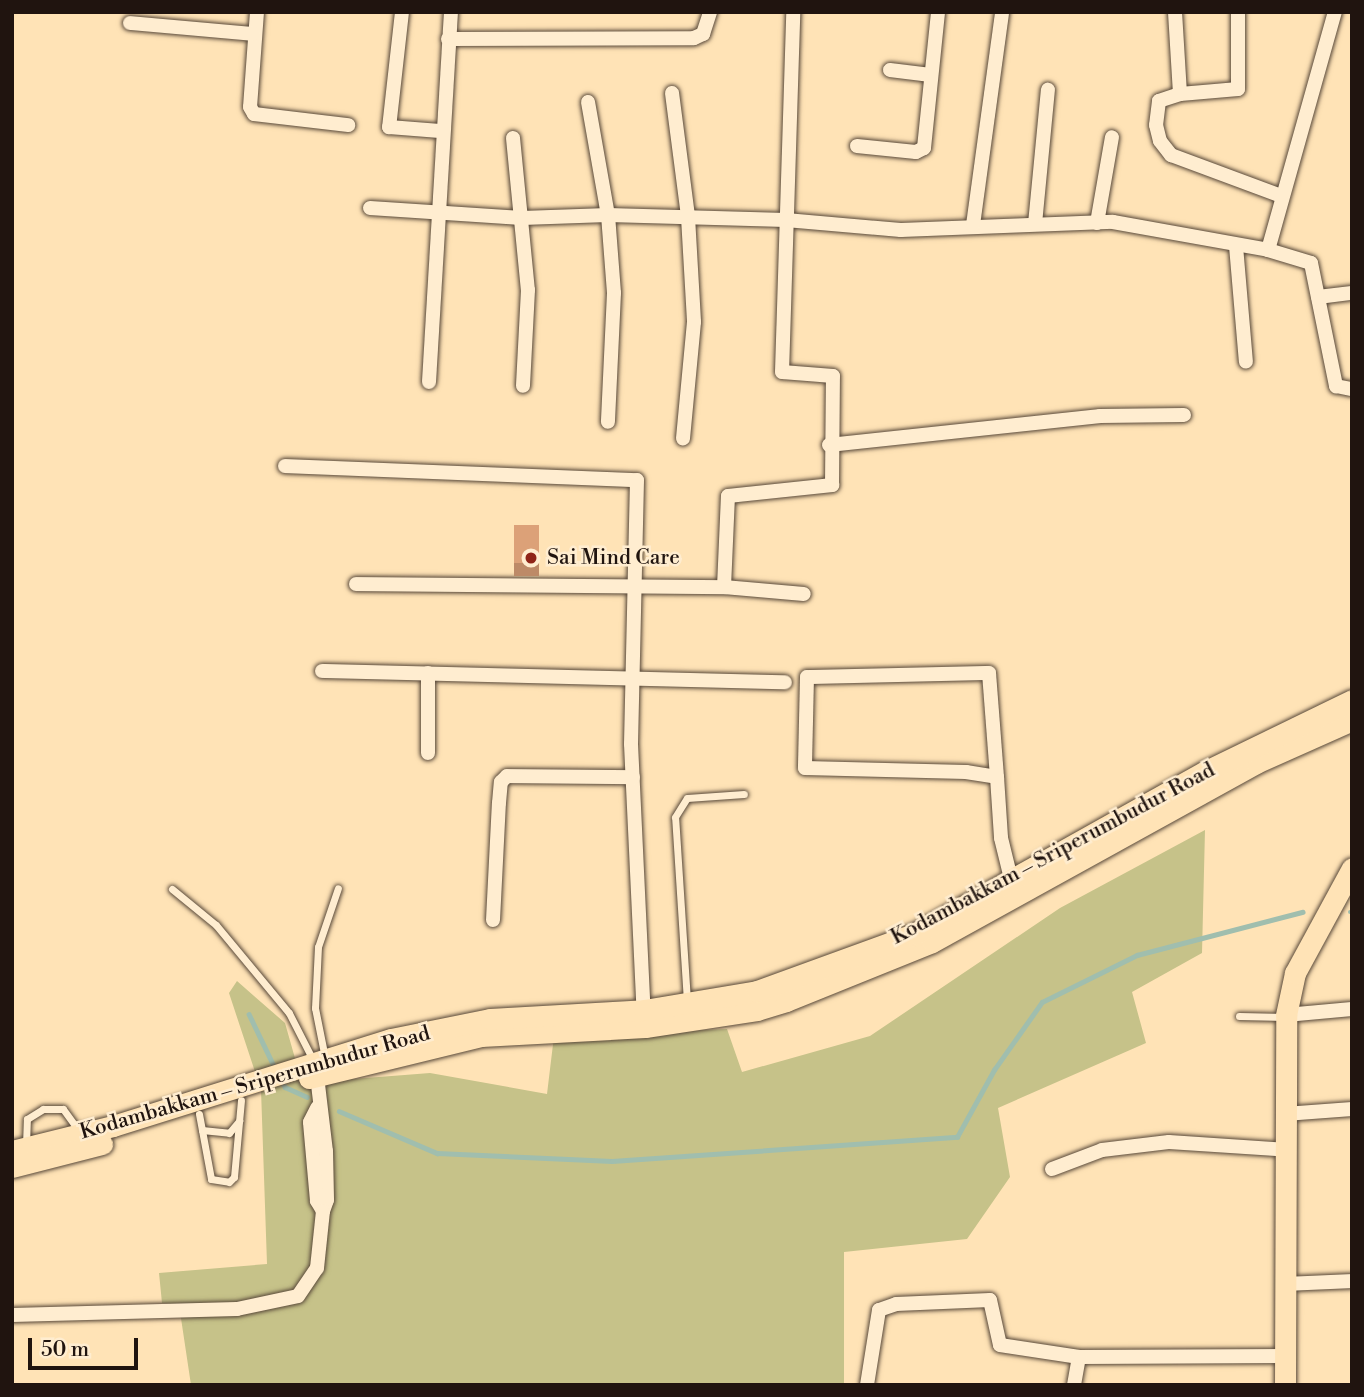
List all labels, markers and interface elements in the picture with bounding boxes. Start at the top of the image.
place label: Sai Mind Care [547,545,680,571]
marker: Sai Mind Care [521,548,541,568]
street label: Kodambakkam – Sriperumbudur Road [887,758,1219,950]
street label: Kodambakkam – Sriperumbudur Road [77,1021,433,1145]
scale bar [32,1324,142,1368]
text: 50 m [41,1337,89,1363]

